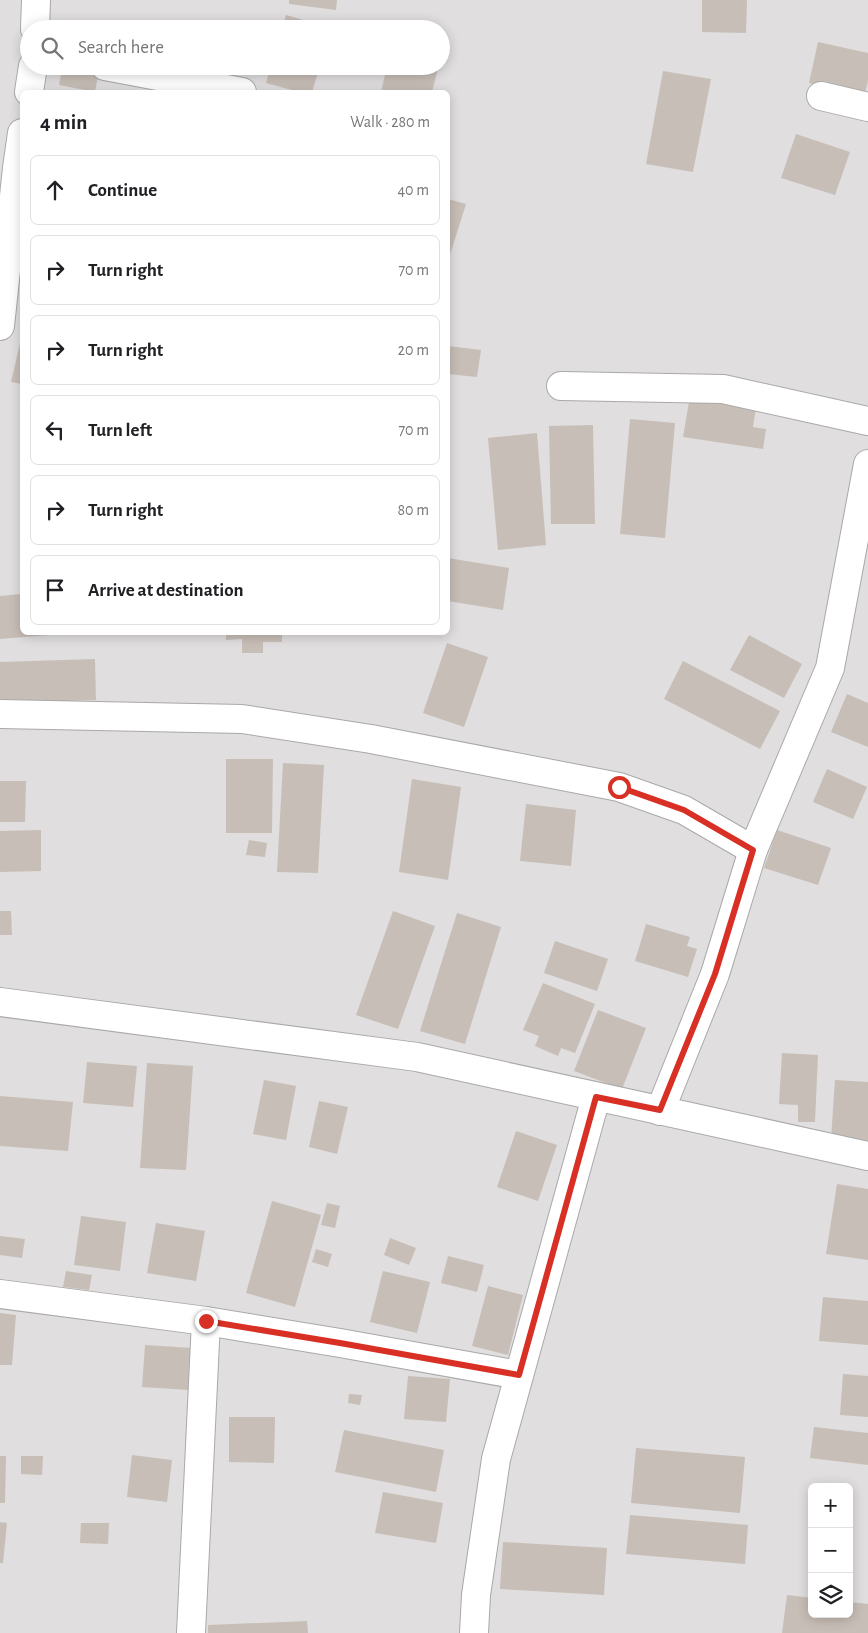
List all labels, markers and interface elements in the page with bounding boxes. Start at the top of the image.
search box [20,20,450,75]
icon: search [38,34,66,62]
text: Search here [78,38,164,57]
text: 4 min [40,112,87,133]
text: Walk · 280 m [350,114,430,130]
icon: ahead [41,176,69,204]
text: Continue [88,181,157,200]
text: 40 m [397,182,429,198]
icon: right [41,256,69,284]
text: Turn right [88,261,163,280]
text: 70 m [398,262,429,278]
icon: right [41,336,69,364]
text: Turn right [88,341,163,360]
text: 20 m [398,342,429,358]
icon: left [41,416,69,444]
text: Turn left [88,421,152,440]
text: 70 m [398,422,429,438]
icon: right [41,496,69,524]
text: Turn right [88,501,163,520]
text: 80 m [398,502,429,518]
icon: arrive [41,576,69,604]
text: Arrive at destination [88,581,244,600]
route start [608,776,631,799]
route end [195,1310,218,1333]
map controls [808,1483,853,1618]
button: + [808,1483,853,1528]
button: − [808,1528,853,1573]
button: layers [808,1573,853,1618]

